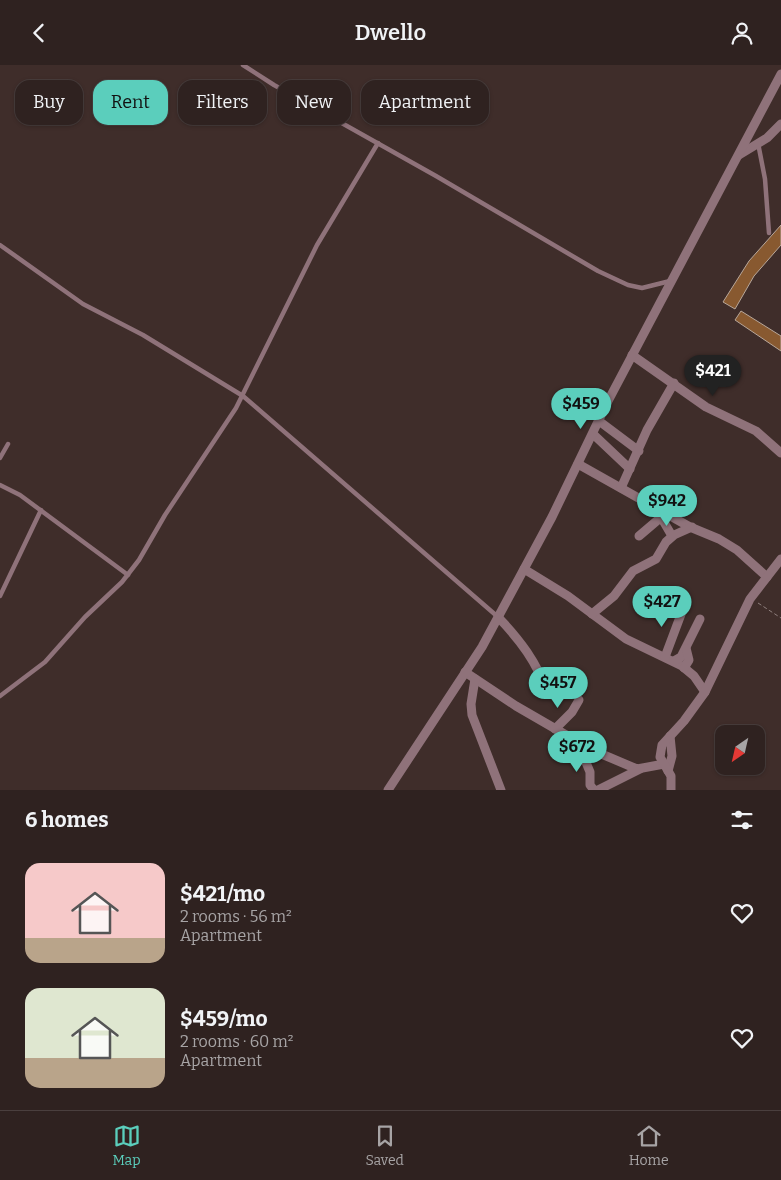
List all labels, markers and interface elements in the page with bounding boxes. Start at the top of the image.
icon: back [25,19,53,47]
text: Dwello [355,19,426,46]
icon: person [728,19,756,47]
chip: Buy [15,80,83,125]
chip: Rent [93,80,168,125]
chip: Filters [178,80,267,125]
chip: New [277,80,351,125]
chip: Apartment [361,80,489,125]
pin: $421 [683,355,743,397]
text: $421 [695,361,731,380]
pin: $459 [551,387,611,430]
text: $459 [562,394,600,413]
pin: $942 [637,485,697,527]
text: $942 [648,491,686,510]
pin: $427 [632,585,692,628]
text: $427 [644,592,681,611]
pin: $457 [528,667,588,709]
text: $457 [540,673,576,692]
north arrow [715,725,765,775]
map controls [715,725,765,775]
pin: $672 [547,731,607,773]
text: $672 [559,737,595,756]
icon: filters [728,806,756,834]
text: 6 homes [25,807,109,833]
text: $421/mo [180,881,265,907]
icon: home [65,883,125,943]
icon: heart [728,899,756,927]
text: 2 rooms · 56 m² [180,907,292,926]
text: Apartment [180,926,262,945]
text: $459/mo [180,1006,268,1032]
icon: home [65,1008,125,1068]
icon: heart [728,1024,756,1052]
text: 2 rooms · 60 m² [180,1032,293,1051]
text: Apartment [180,1051,262,1070]
tab: Map [112,1122,141,1169]
tab: Saved [365,1122,404,1169]
tab: Home [629,1122,669,1169]

